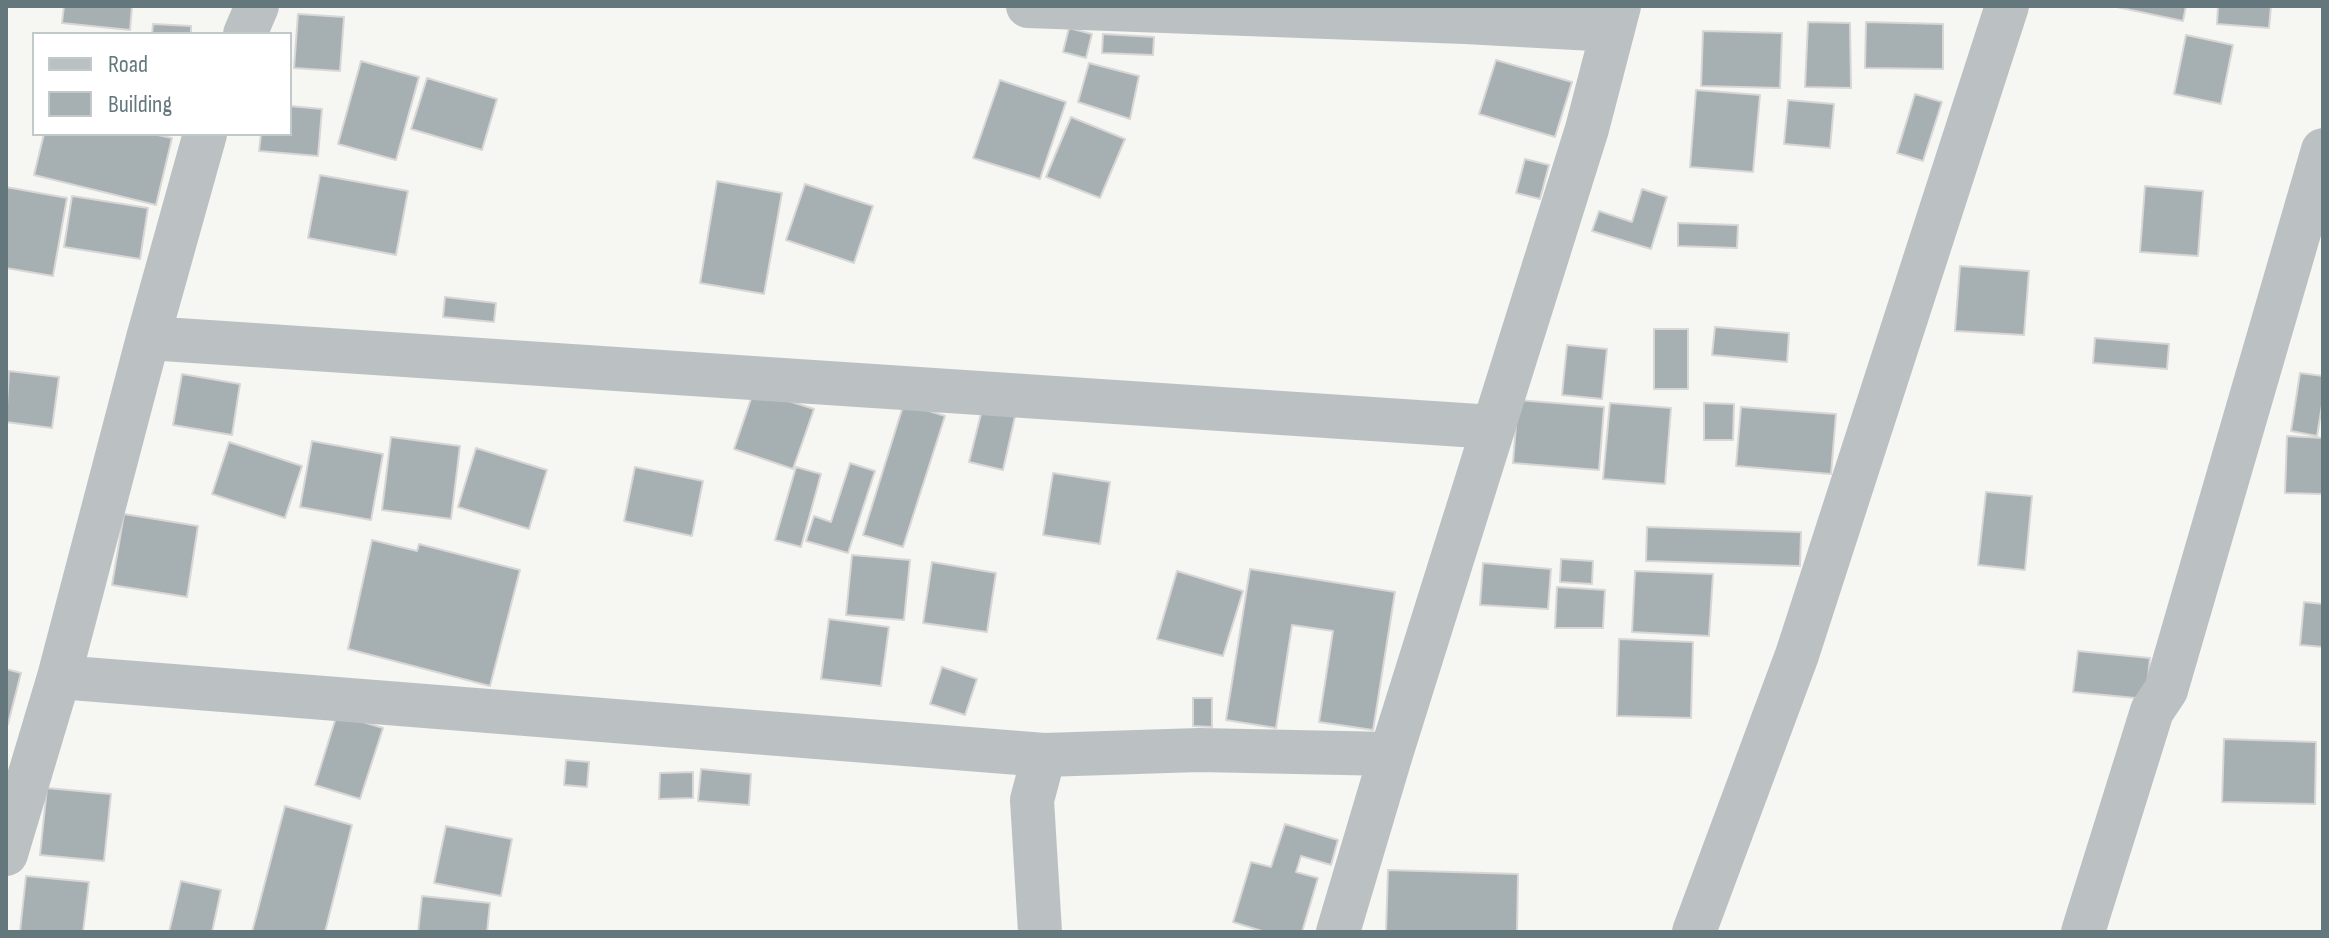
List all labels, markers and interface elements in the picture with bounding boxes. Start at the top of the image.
legend [32,32,292,136]
text: Road [108,50,148,79]
text: Building [108,90,172,119]

